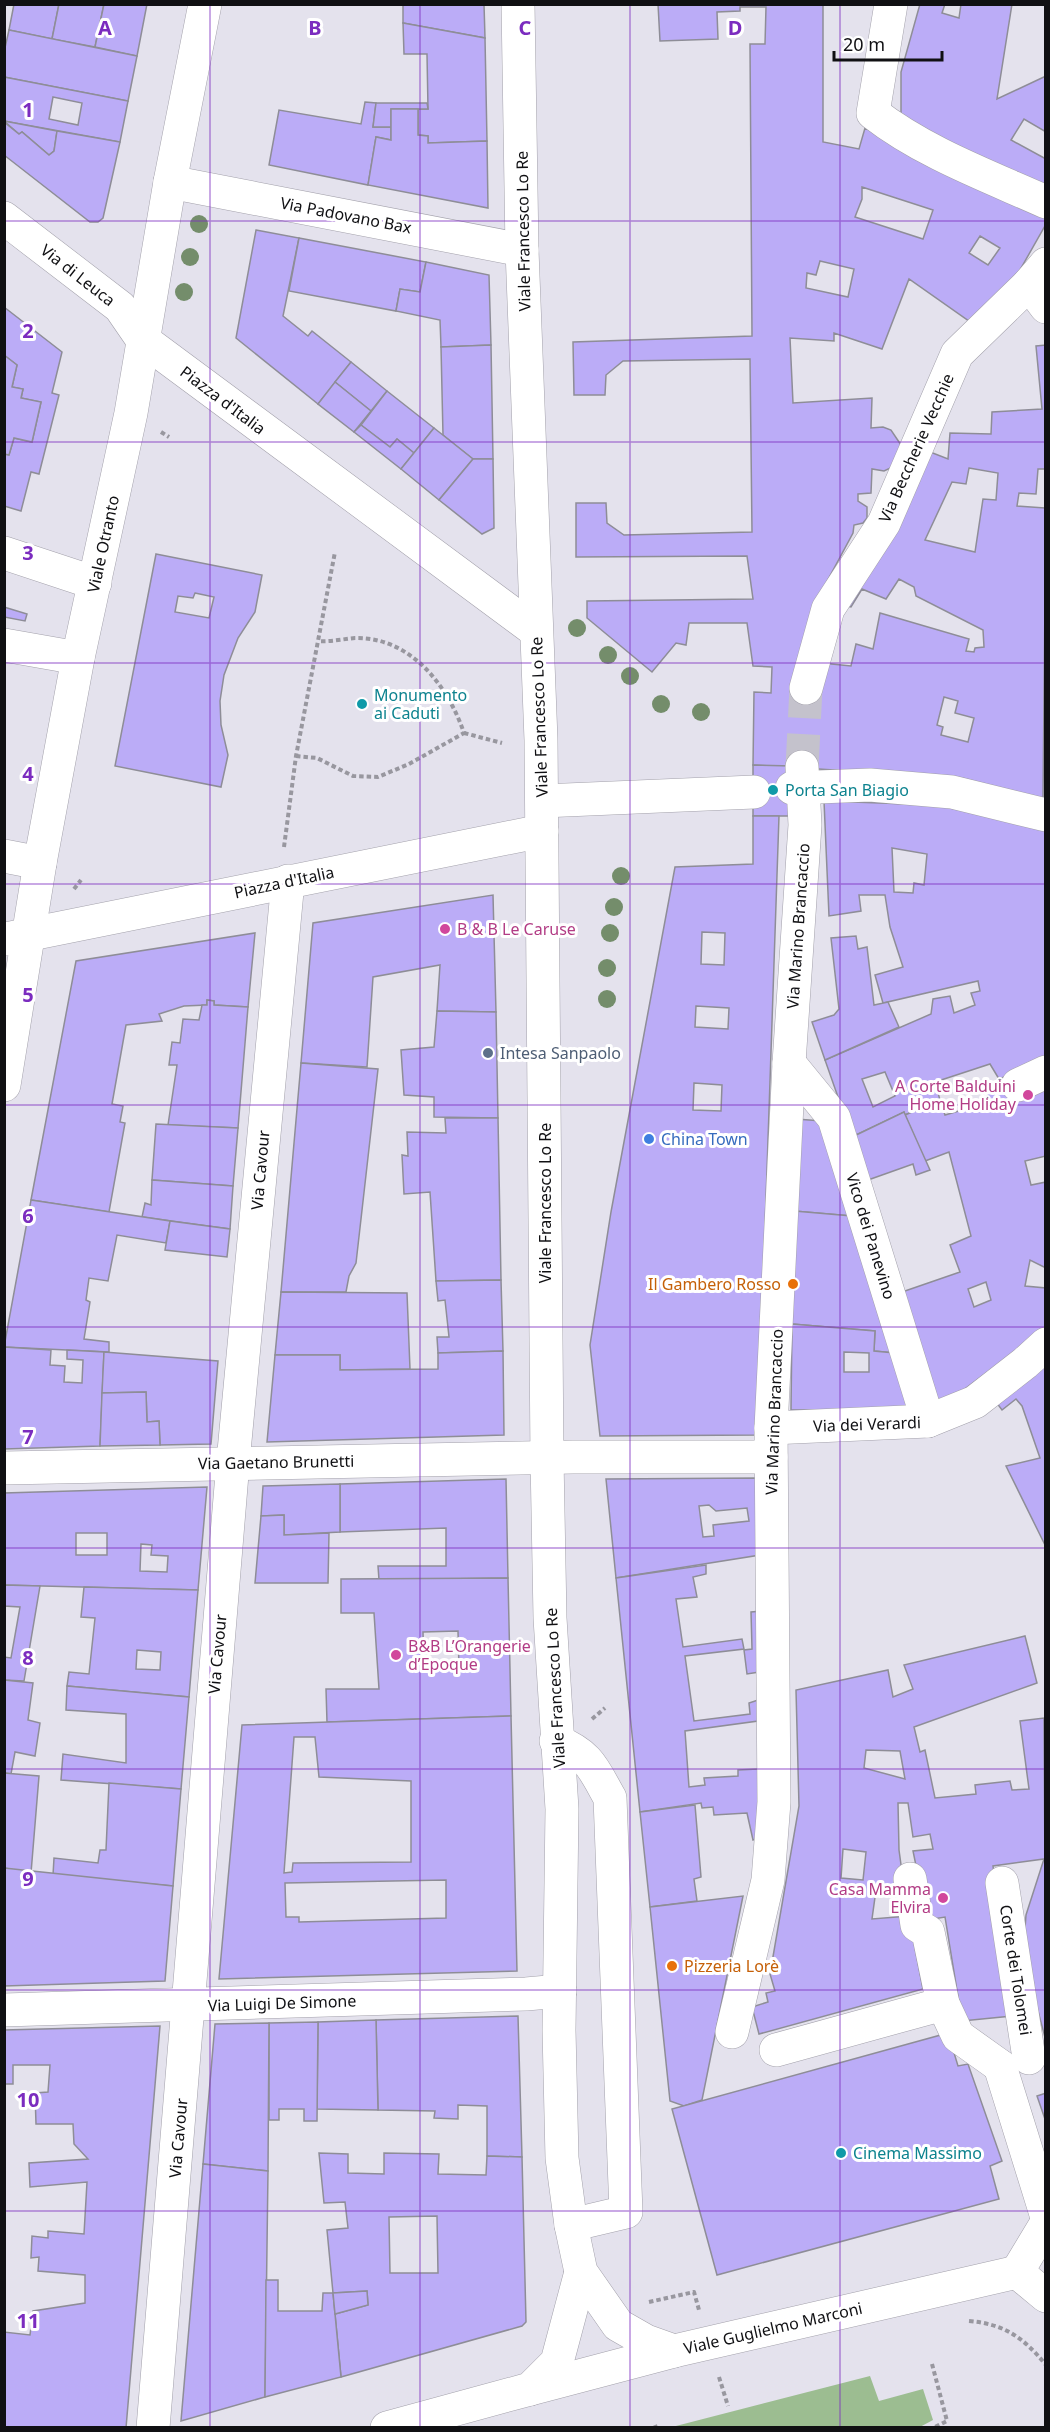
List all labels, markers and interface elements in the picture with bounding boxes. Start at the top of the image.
text: A [98,14,112,41]
text: B [308,14,322,41]
text: C [519,14,532,41]
text: D [728,14,742,41]
scale bar [834,24,942,62]
text: 20 m [843,32,885,56]
text: 1 [22,96,34,123]
street label: Viale Francesco Lo Re [511,151,535,311]
street label: Via Padovano Bax [278,191,414,239]
street label: Via di Leuca [36,239,120,311]
text: 2 [22,317,34,344]
street label: Piazza d'Italia [176,361,270,439]
street label: Via Beccherie Vecchie [873,370,959,526]
street label: Viale Otranto [82,493,124,595]
text: 3 [22,539,34,566]
street label: Viale Francesco Lo Re [525,636,553,798]
place label: Monumento ai Caduti [374,684,467,724]
marker: Monumento ai Caduti [355,697,369,711]
text: 4 [22,760,34,787]
place label: Porta San Biagio [785,779,909,801]
marker: Porta San Biagio [766,783,780,797]
street label: Via Marino Brancaccio [781,842,815,1010]
street label: Piazza d'Italia [232,861,336,903]
place label: B & B Le Caruse [457,918,576,940]
marker: B & B Le Caruse [438,922,452,936]
text: 5 [22,981,34,1008]
place label: Intesa Sanpaolo [500,1042,621,1064]
marker: Intesa Sanpaolo [481,1046,495,1060]
place label: A Corte Balduini Home Holiday [895,1075,1017,1115]
marker: A Corte Balduini Home Holiday [1021,1088,1035,1102]
street label: Viale Francesco Lo Re [534,1123,556,1283]
place label: China Town [661,1128,748,1150]
street label: Via Cavour [246,1129,274,1211]
marker: China Town [642,1132,656,1146]
street label: Vico dei Panevino [841,1170,901,1302]
text: 6 [22,1202,34,1229]
place label: Il Gambero Rosso [648,1273,781,1295]
marker: Il Gambero Rosso [786,1277,800,1291]
street label: Via Marino Brancaccio [760,1329,788,1495]
street label: Via dei Verardi [813,1411,921,1437]
text: 7 [22,1423,34,1450]
street label: Via Gaetano Brunetti [198,1450,354,1474]
street label: Viale Francesco Lo Re [540,1607,570,1769]
street label: Via Cavour [203,1613,231,1695]
place label: B&B L’Orangerie d’Epoque [408,1635,531,1675]
text: 8 [22,1644,34,1671]
marker: B&B L’Orangerie d’Epoque [389,1648,403,1662]
text: 9 [22,1865,34,1892]
place label: Casa Mamma Elvira [829,1878,931,1918]
marker: Casa Mamma Elvira [936,1891,950,1905]
street label: Corte dei Tolomei [995,1903,1037,2037]
place label: Pizzeria Lorè [684,1955,779,1977]
marker: Pizzeria Lorè [665,1959,679,1973]
street label: Via Luigi De Simone [207,1989,357,2017]
text: 10 [17,2086,39,2113]
street label: Via Cavour [164,2097,192,2179]
place label: Cinema Massimo [853,2142,982,2164]
marker: Cinema Massimo [834,2146,848,2160]
street label: Viale Guglielmo Marconi [681,2297,865,2359]
text: 11 [17,2307,39,2334]

